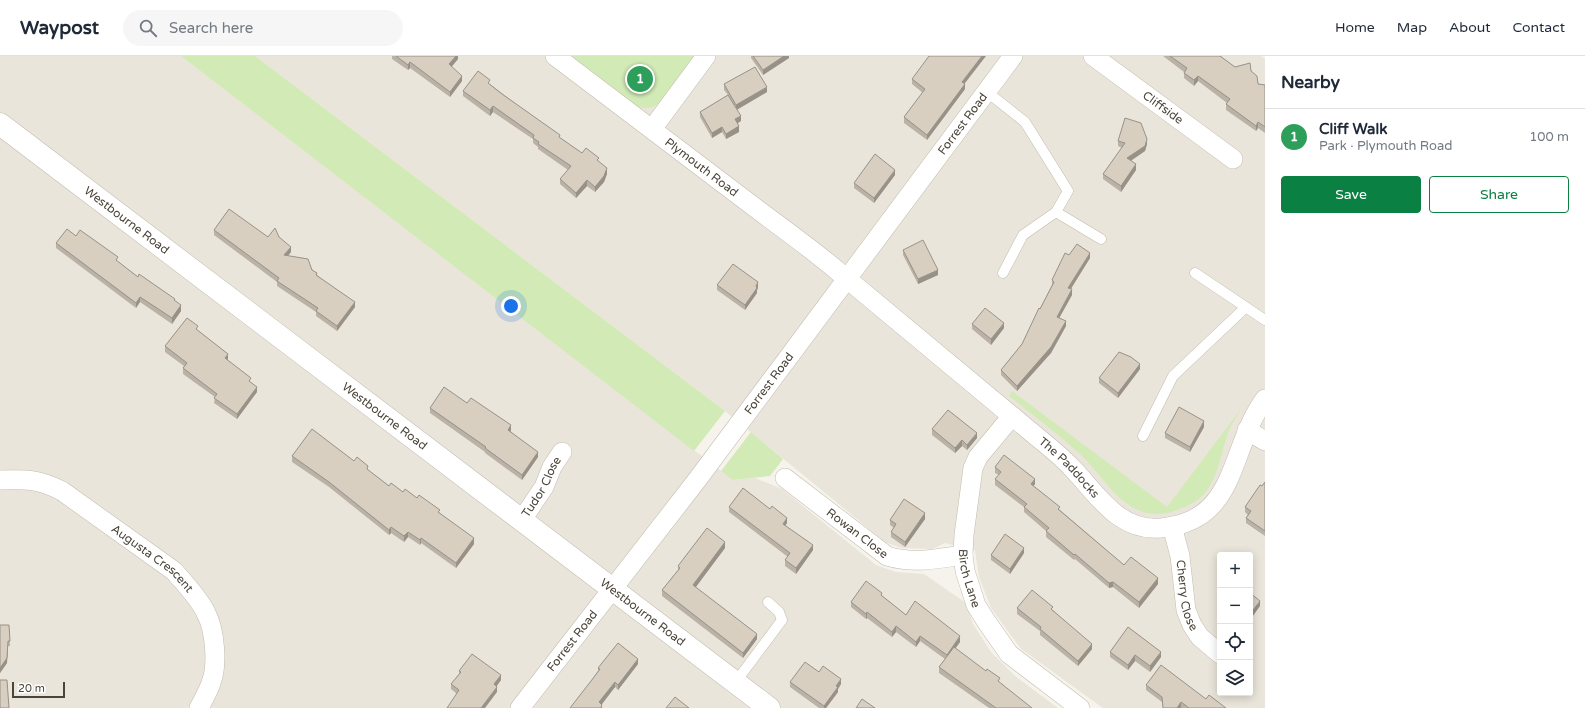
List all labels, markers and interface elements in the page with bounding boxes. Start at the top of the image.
search box [123,10,403,46]
text: Waypost [20,17,99,39]
icon: search [137,17,159,39]
text: Search here [169,19,253,37]
text: Home [1335,19,1375,36]
text: Map [1397,19,1427,36]
text: About [1449,19,1491,36]
text: Contact [1513,19,1565,36]
pin: 1 [627,64,653,94]
text: Nearby [1281,72,1340,93]
street label: Cliffside [1140,88,1186,127]
street label: Forrest Road [935,90,990,157]
text: Cliff Walk [1319,120,1387,138]
text: 1 [1290,129,1298,145]
text: 100 m [1529,129,1569,145]
street label: Plymouth Road [662,135,741,199]
text: Park · Plymouth Road [1319,138,1452,154]
button: Save [1281,176,1421,213]
button: Share [1429,176,1569,213]
street label: Westbourne Road [81,183,172,257]
your location [501,296,521,316]
street label: Forrest Road [741,350,797,417]
street label: Westbourne Road [339,379,430,453]
street label: The Paddocks [1036,434,1102,501]
street label: Tudor Close [519,454,564,520]
street label: Rowan Close [824,505,891,561]
street label: Augusta Crescent [109,522,197,596]
street label: Birch Lane [956,549,983,610]
map controls [1217,552,1253,696]
button: + [1217,552,1253,588]
street label: Cherry Close [1173,559,1201,634]
street label: Westbourne Road [597,575,688,649]
button: − [1217,588,1253,624]
street label: Forrest Road [544,608,600,674]
button: locate [1217,624,1253,660]
button: layers [1217,660,1253,696]
scale bar [12,680,65,699]
text: 20 m [18,682,45,695]

